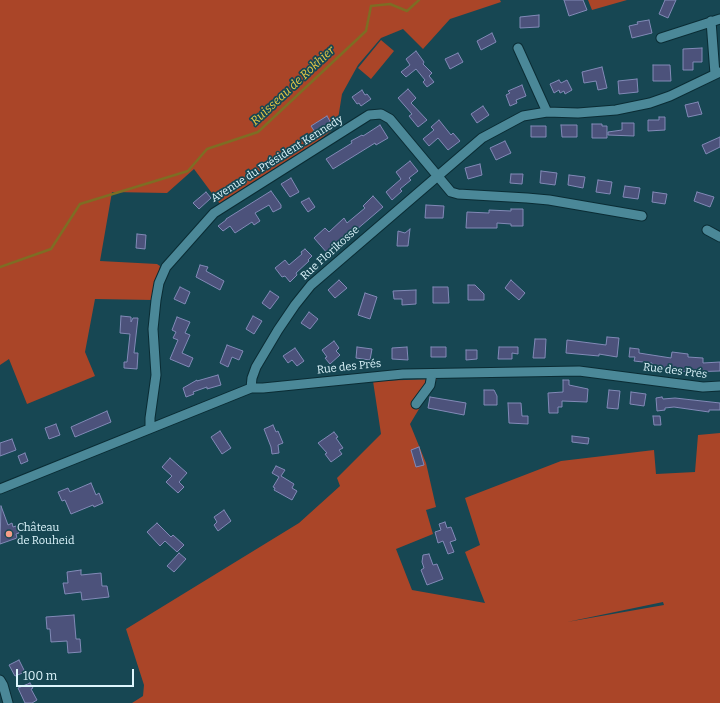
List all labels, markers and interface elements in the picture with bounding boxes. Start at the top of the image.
water label: Ruisseau de Rokhier [248,43,338,129]
street label: Avenue du Président Kennedy [209,113,345,205]
street label: Rue Florikosse [298,223,362,283]
street label: Rue des Prés [316,357,382,377]
street label: Rue des Prés [642,361,708,381]
place label: Château de Rouheid [17,521,75,547]
marker: Château de Rouheid [4,529,14,539]
scale bar [18,661,136,687]
text: 100 m [23,669,57,683]

